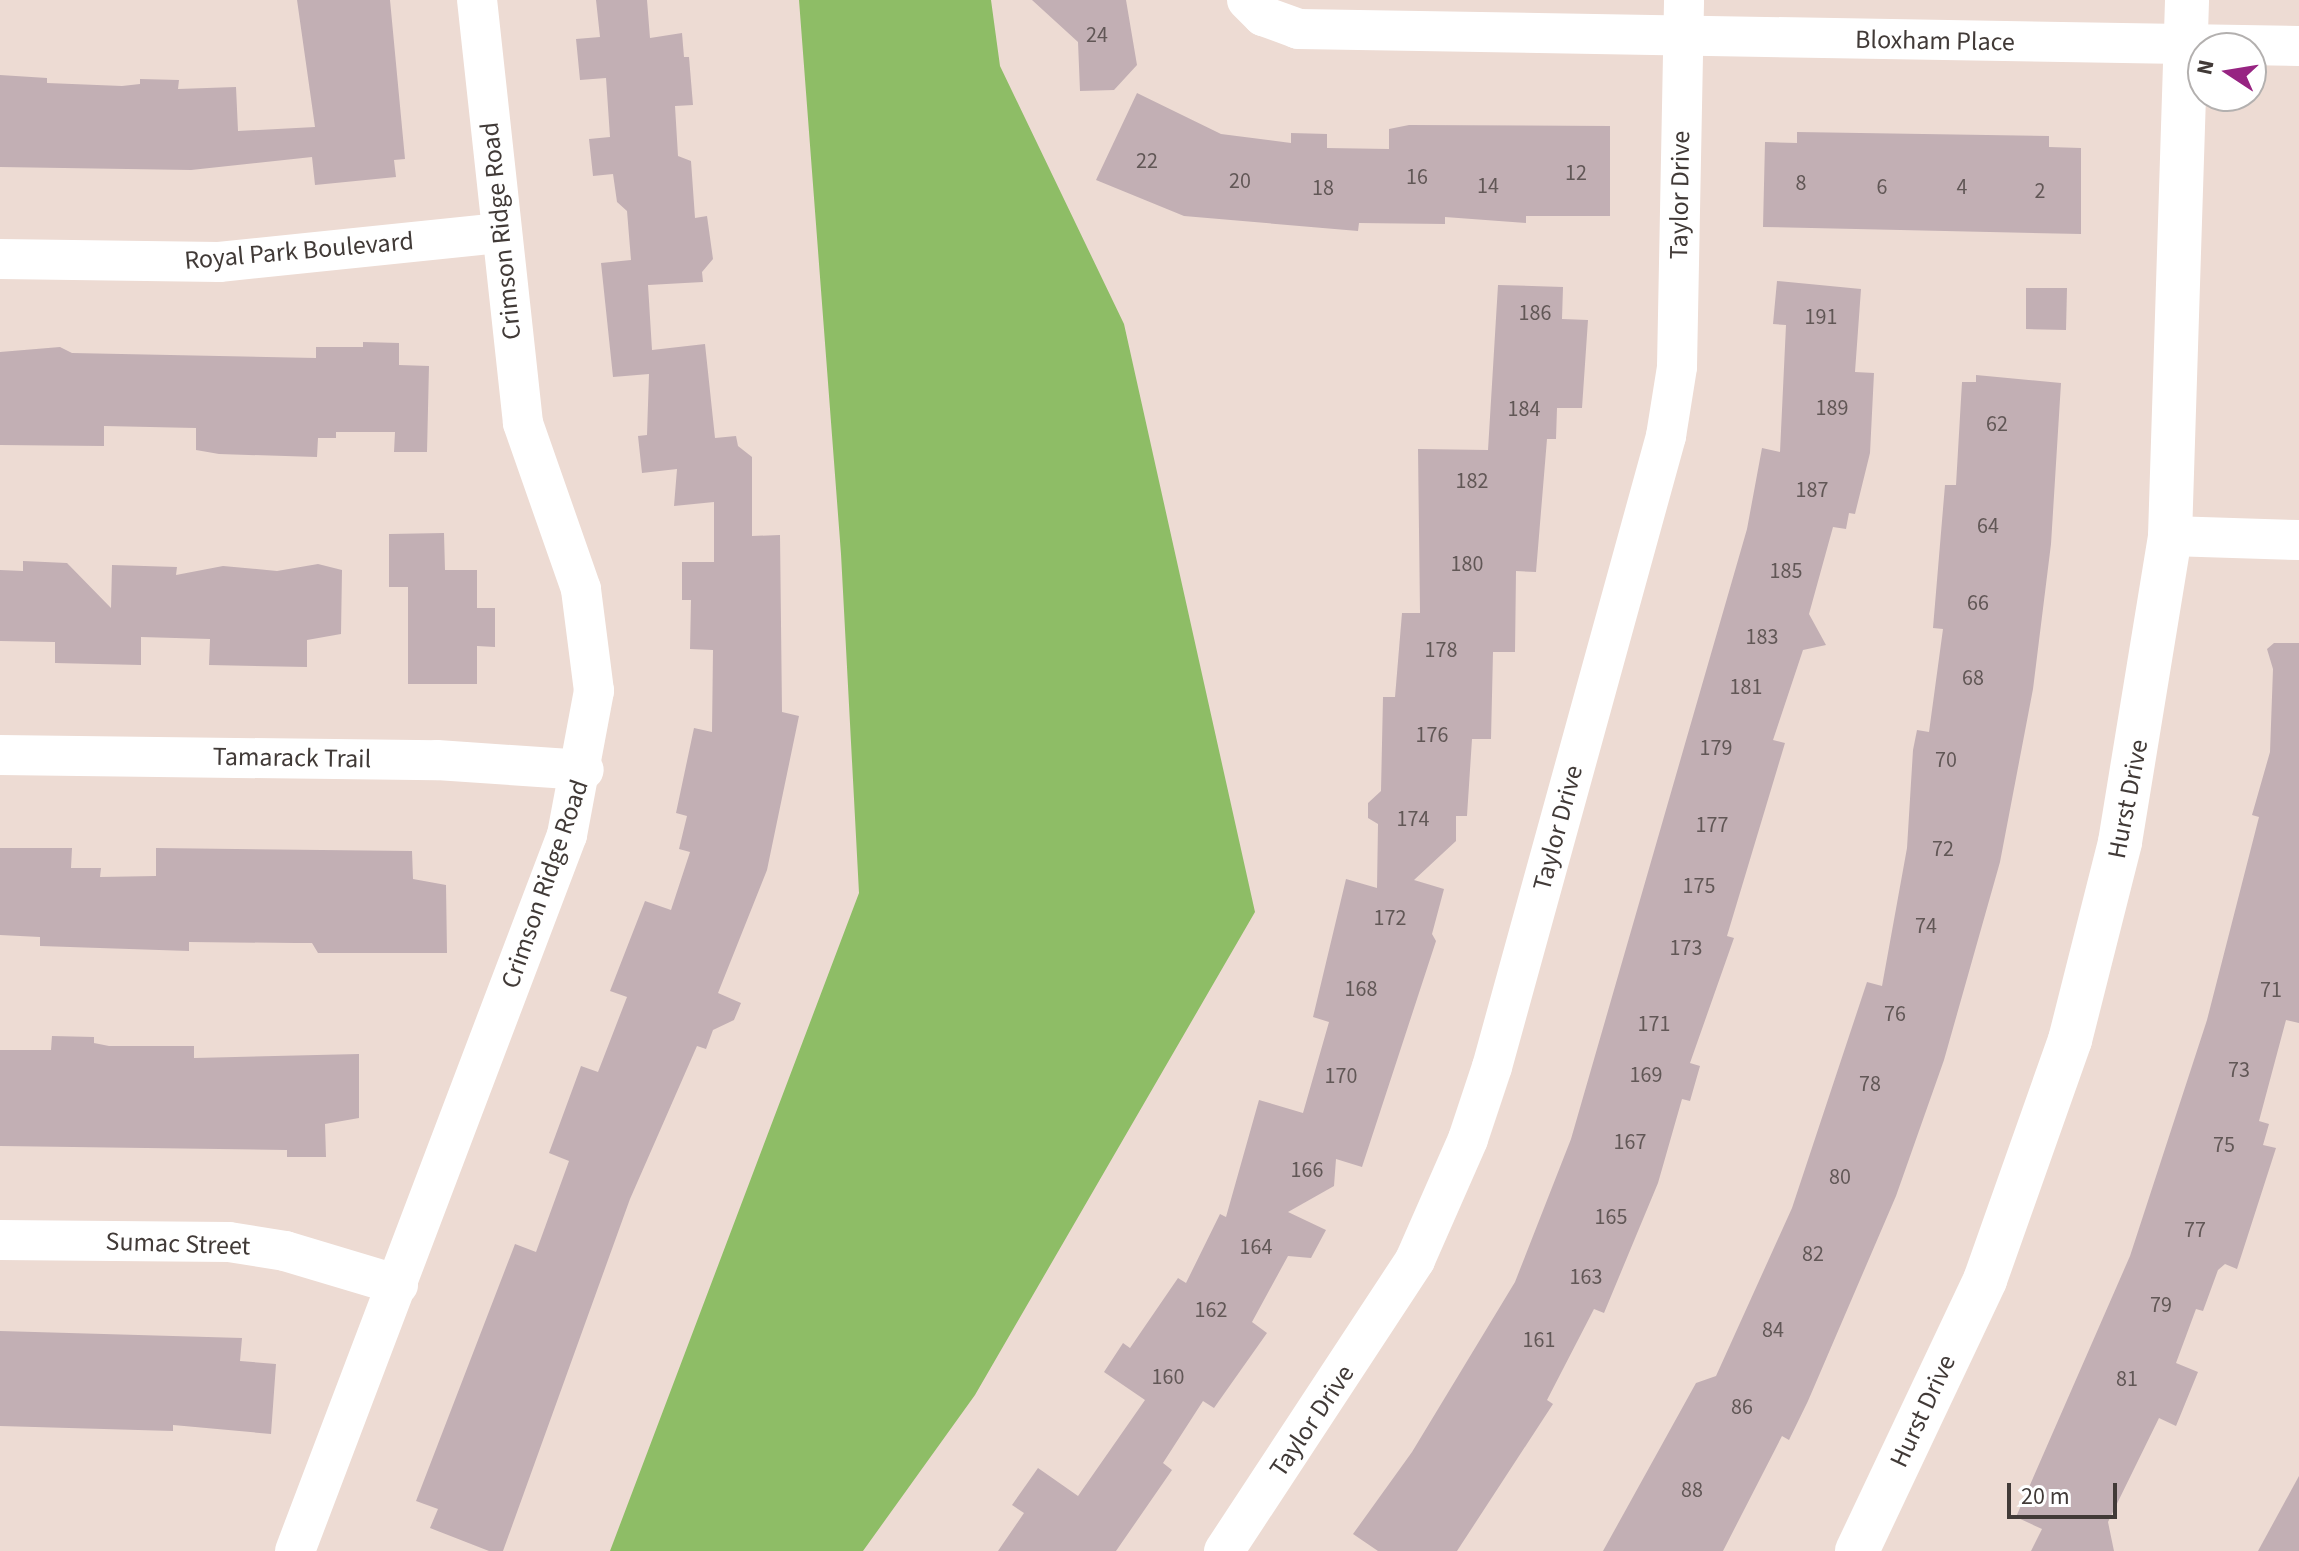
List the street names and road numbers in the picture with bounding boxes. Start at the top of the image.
street label: Bloxham Place [1855,24,2015,58]
street label: Crimson Ridge Road [474,121,528,341]
street label: Taylor Drive [1663,130,1697,260]
street label: Royal Park Boulevard [183,225,415,277]
street label: Hurst Drive [2101,737,2155,861]
street label: Tamarack Trail [212,741,372,775]
street label: Taylor Drive [1526,762,1590,894]
street label: Crimson Ridge Road [495,776,595,992]
street label: Sumac Street [105,1226,251,1262]
street label: Hurst Drive [1883,1350,1963,1472]
street label: Taylor Drive [1263,1359,1361,1483]

